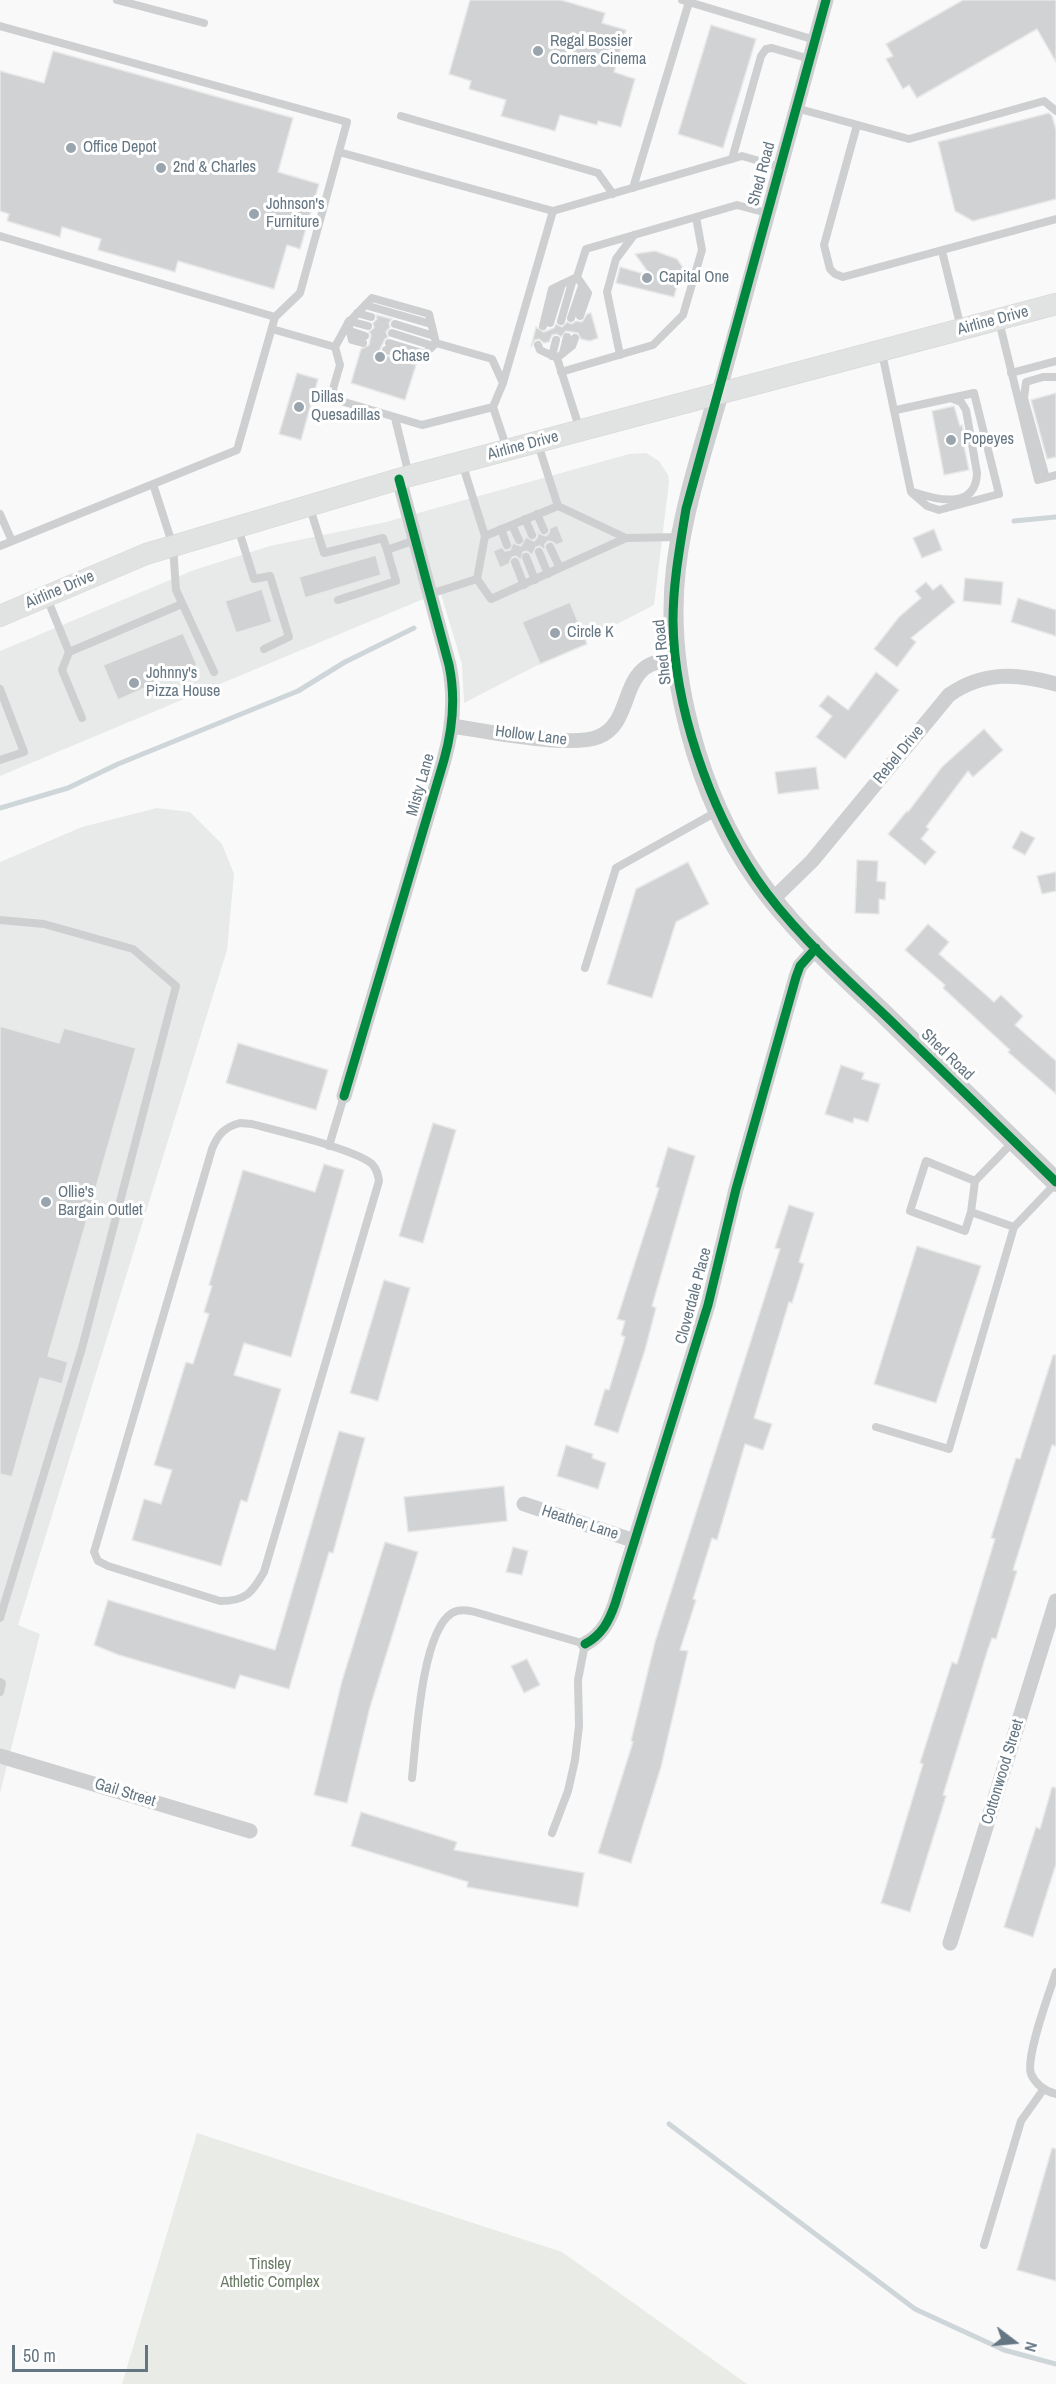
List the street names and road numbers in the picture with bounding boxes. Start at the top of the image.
street label: Shed Road [744,140,780,208]
street label: Airline Drive [955,302,1031,340]
street label: Airline Drive [485,427,561,465]
street label: Airline Drive [23,567,97,613]
street label: Shed Road [650,618,676,686]
street label: Hollow Lane [494,722,568,750]
street label: Rebel Drive [870,722,928,788]
street label: Misty Lane [403,752,439,818]
street label: Shed Road [917,1025,977,1085]
street label: Cloverdale Place [672,1246,716,1346]
street label: Heather Lane [539,1502,621,1544]
street label: Cottonwood Street [978,1717,1028,1827]
street label: Gail Street [92,1775,158,1811]

